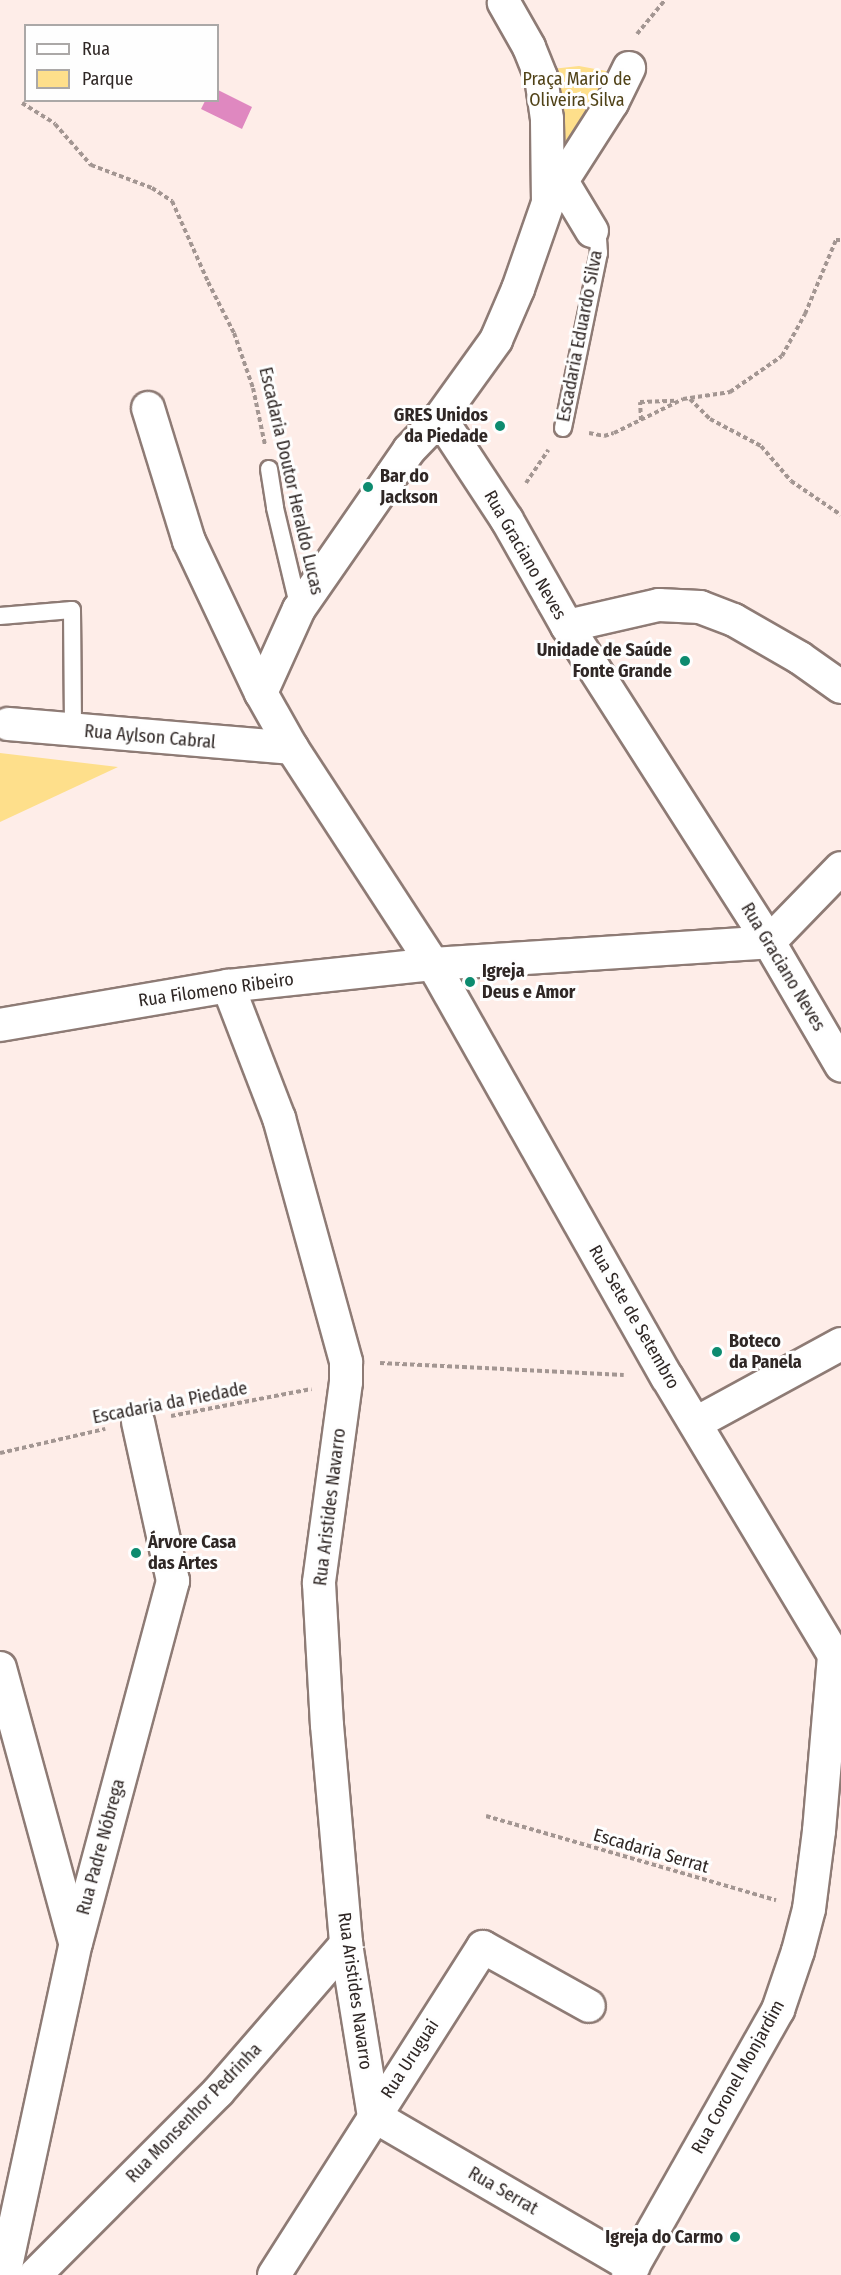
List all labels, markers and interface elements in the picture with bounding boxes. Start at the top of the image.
legend [24,24,219,102]
text: Rua [82,38,110,60]
text: Parque [82,68,133,90]
park label: Praça Mario de Oliveira Silva [523,69,631,112]
street label: Escadaria Eduardo Silva [553,248,607,424]
street label: Escadaria Doutor Heraldo Lucas [254,365,328,597]
place label: GRES Unidos da Piedade [394,405,488,448]
marker: GRES Unidos da Piedade [493,419,507,433]
place label: Bar do Jackson [380,466,438,508]
marker: Bar do Jackson [361,480,375,494]
street label: Rua Graciano Neves [479,487,571,623]
place label: Unidade de Saúde Fonte Grande [537,640,672,682]
marker: Unidade de Saúde Fonte Grande [676,652,694,670]
street label: Rua Aylson Cabral [83,720,217,754]
street label: Rua Graciano Neves [736,899,830,1035]
place label: Igreja Deus e Amor [482,961,575,1004]
street label: Rua Filomeno Ribeiro [137,968,295,1012]
marker: Igreja Deus e Amor [463,975,477,989]
street label: Rua Sete de Setembro [584,1241,684,1393]
place label: Boteco da Panela [729,1331,802,1374]
marker: Boteco da Panela [710,1345,724,1359]
street label: Escadaria da Piedade [91,1377,249,1429]
street label: Rua Aristides Navarro [310,1427,350,1587]
place label: Árvore Casa das Artes [148,1532,236,1574]
marker: Árvore Casa das Artes [129,1546,143,1560]
street label: Rua Padre Nóbrega [72,1777,130,1917]
street label: Escadaria Serrat [591,1824,711,1878]
street label: Rua Aristides Navarro [333,1911,377,2071]
street label: Rua Coronel Monjardim [687,1997,789,2157]
street label: Rua Uruguai [377,2016,443,2102]
street label: Rua Monsenhor Pedrinha [122,2039,266,2187]
street label: Rua Serrat [464,2162,542,2220]
place label: Igreja do Carmo [605,2226,723,2248]
marker: Igreja do Carmo [728,2230,742,2244]

